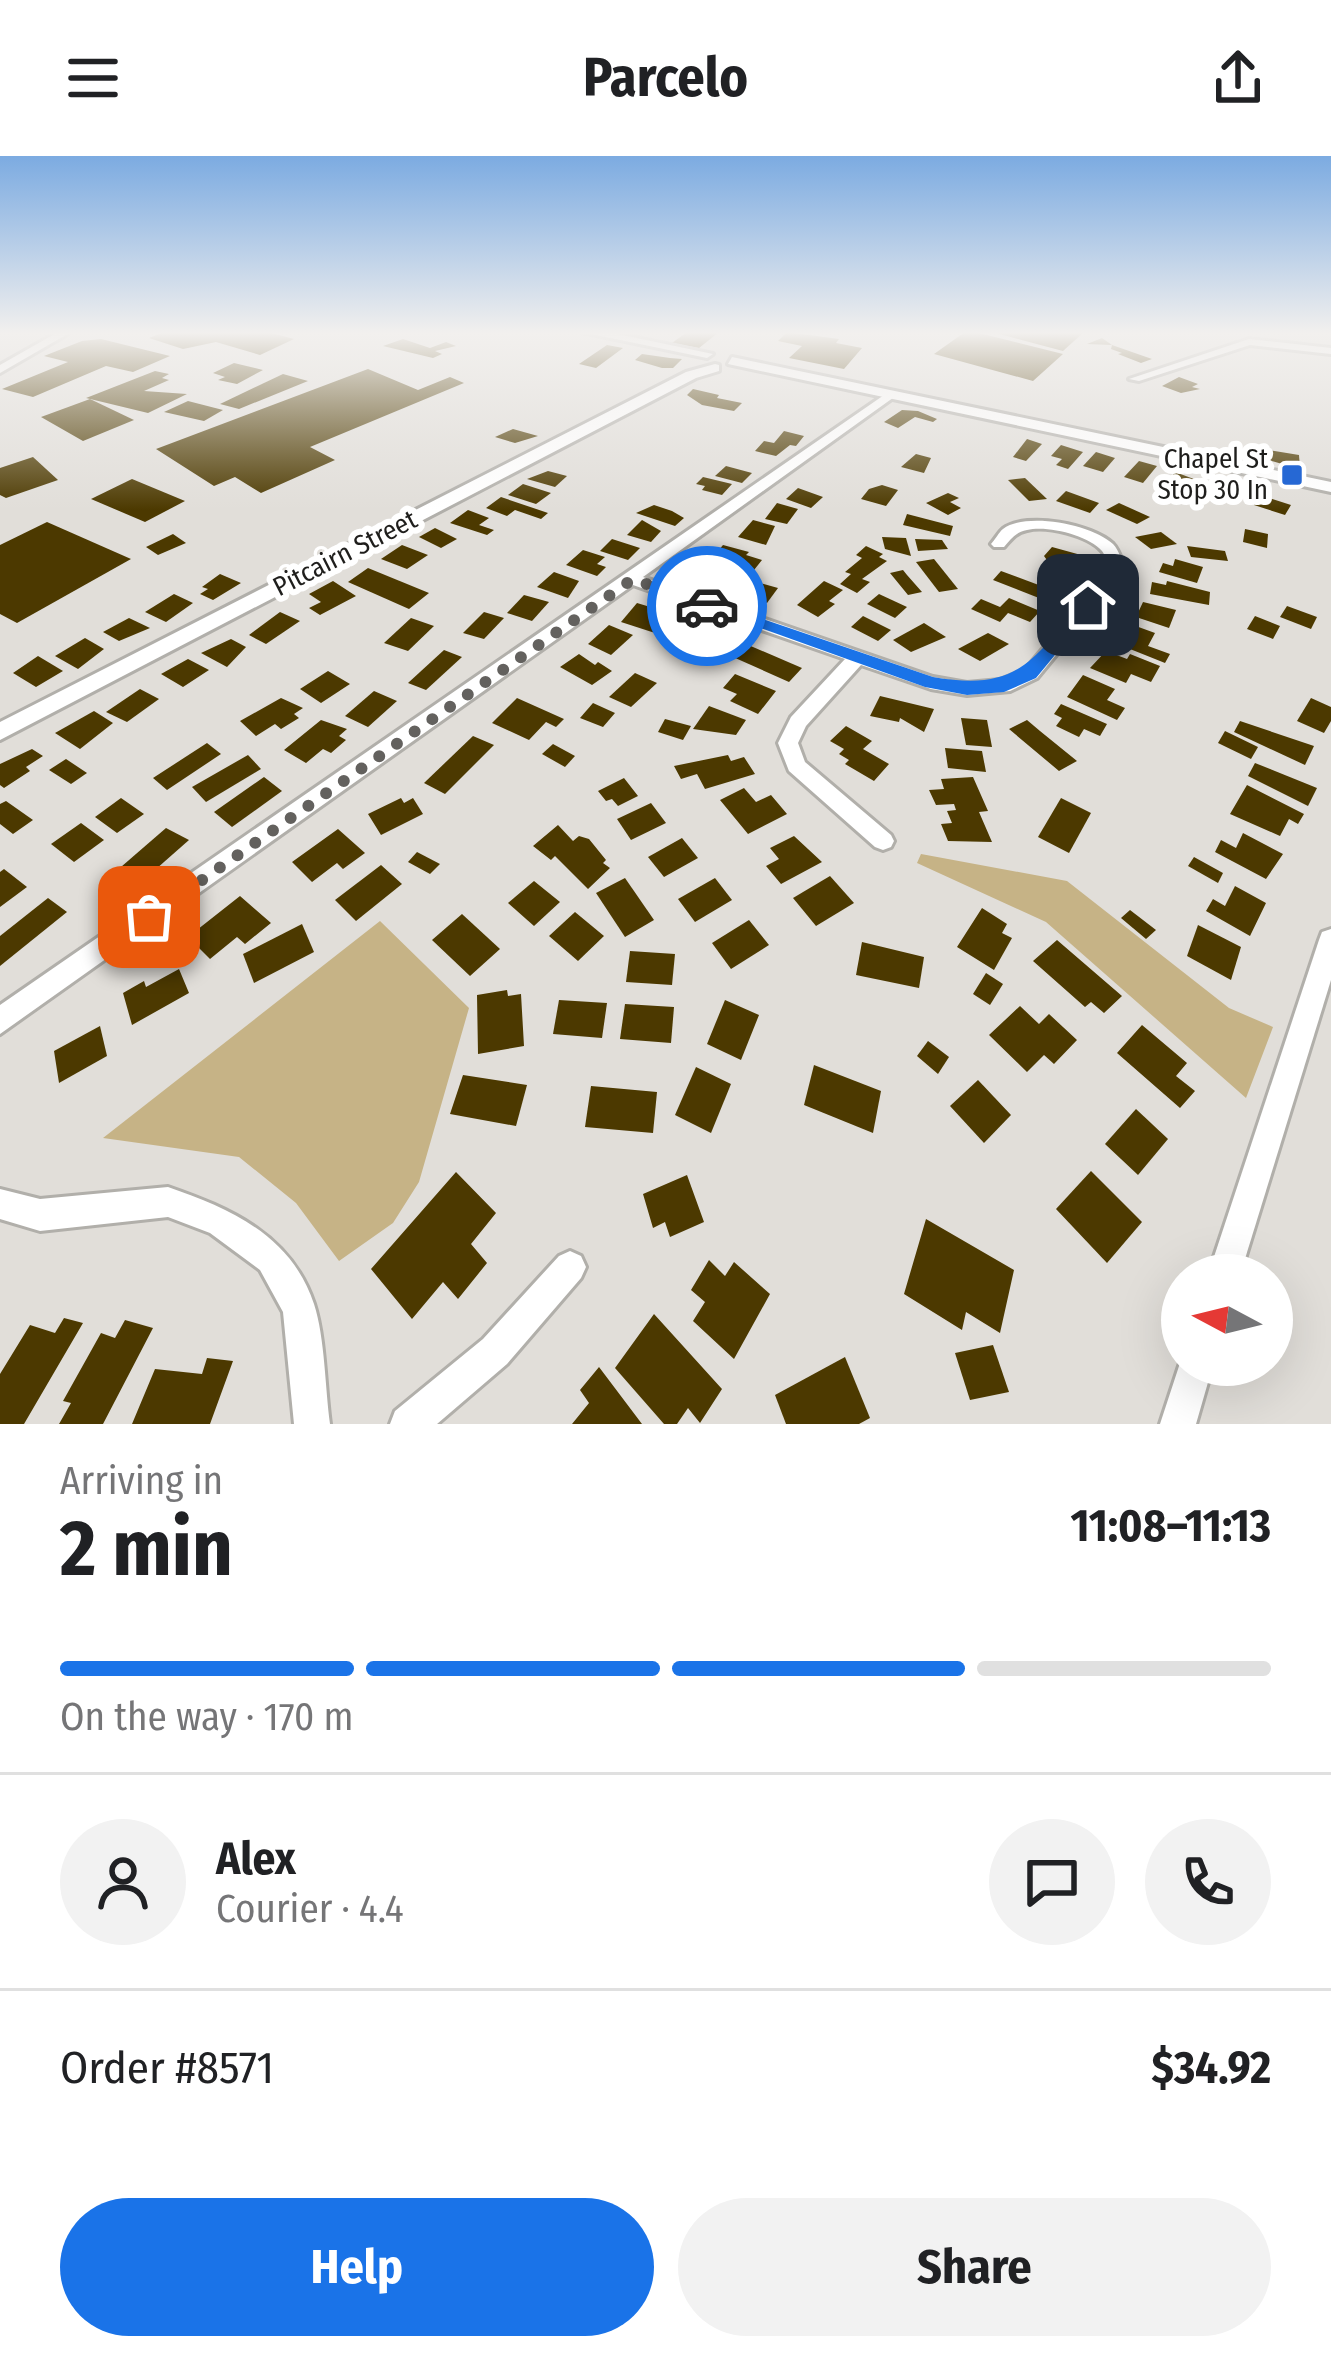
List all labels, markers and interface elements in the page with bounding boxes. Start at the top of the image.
icon: menu [60,45,126,111]
icon: share [1205,45,1271,111]
text: Parcelo [583,46,748,110]
place label: Chapel St Stop 30 In [1157,443,1268,506]
marker: Chapel St Stop 30 In [1279,462,1305,488]
street label: Pitcairn Street [268,503,422,603]
courier [647,546,767,666]
pin [1037,554,1139,656]
icon: home [1055,572,1121,638]
icon: car [674,573,740,639]
pin [98,866,200,968]
icon: bag [116,884,182,950]
north arrow [1161,1254,1293,1386]
map controls [1161,1254,1293,1386]
text: Arriving in [60,1458,223,1504]
text: 11:08–11:13 [1071,1499,1271,1553]
text: 2 min [60,1502,233,1596]
text: On the way · 170 m [60,1694,354,1740]
button: person [60,1819,186,1945]
button: chat [989,1819,1115,1945]
button: phone [1145,1819,1271,1945]
text: Alex [216,1832,296,1886]
text: Courier · 4.4 [216,1886,404,1932]
text: Order #8571 [60,2041,274,2095]
text: $34.92 [1151,2041,1271,2095]
button: Help [60,2198,654,2336]
button: Share [678,2198,1271,2336]

